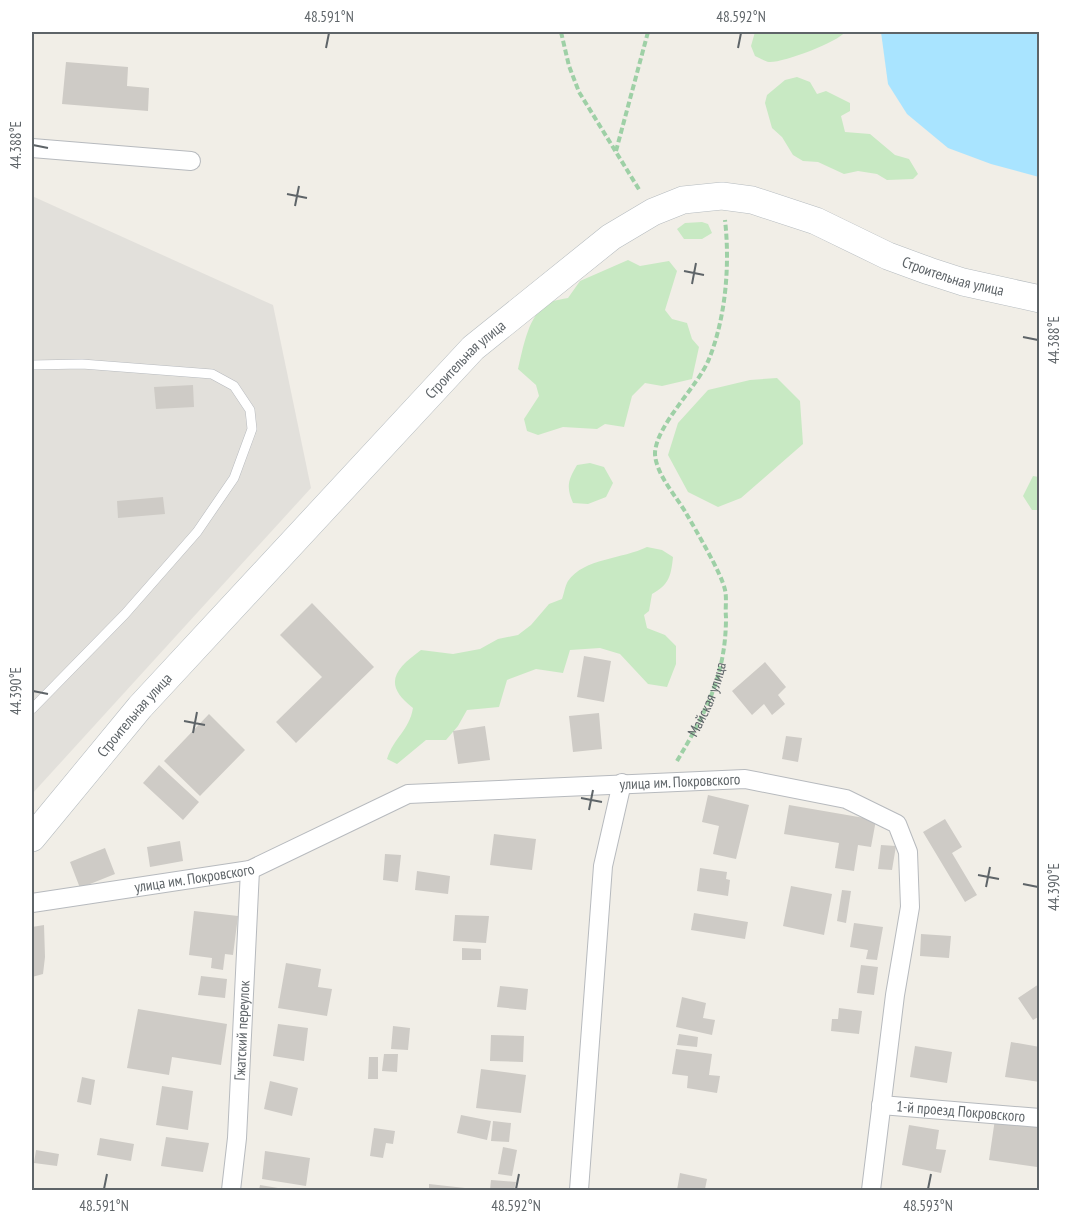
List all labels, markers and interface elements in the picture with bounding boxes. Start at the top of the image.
text: 48.591°N [304,7,354,26]
text: 48.592°N [716,7,766,26]
text: 44.388°E [6,121,25,169]
street label: Строительная улица [900,252,1006,300]
street label: Строительная улица [421,316,509,403]
text: 44.388°E [1044,316,1063,364]
street label: Майская улица [683,660,730,740]
text: 44.390°E [6,667,25,715]
street label: Строительная улица [93,669,176,761]
street label: улица им. Покровского [619,769,741,794]
street label: улица им. Покровского [133,859,257,896]
text: 44.390°E [1044,863,1063,911]
street label: Гжатский переулок [230,980,254,1081]
street label: 1-й проезд Покровского [896,1096,1026,1126]
text: 48.591°N [79,1196,129,1215]
text: 48.592°N [491,1196,541,1215]
text: 48.593°N [903,1196,953,1215]

